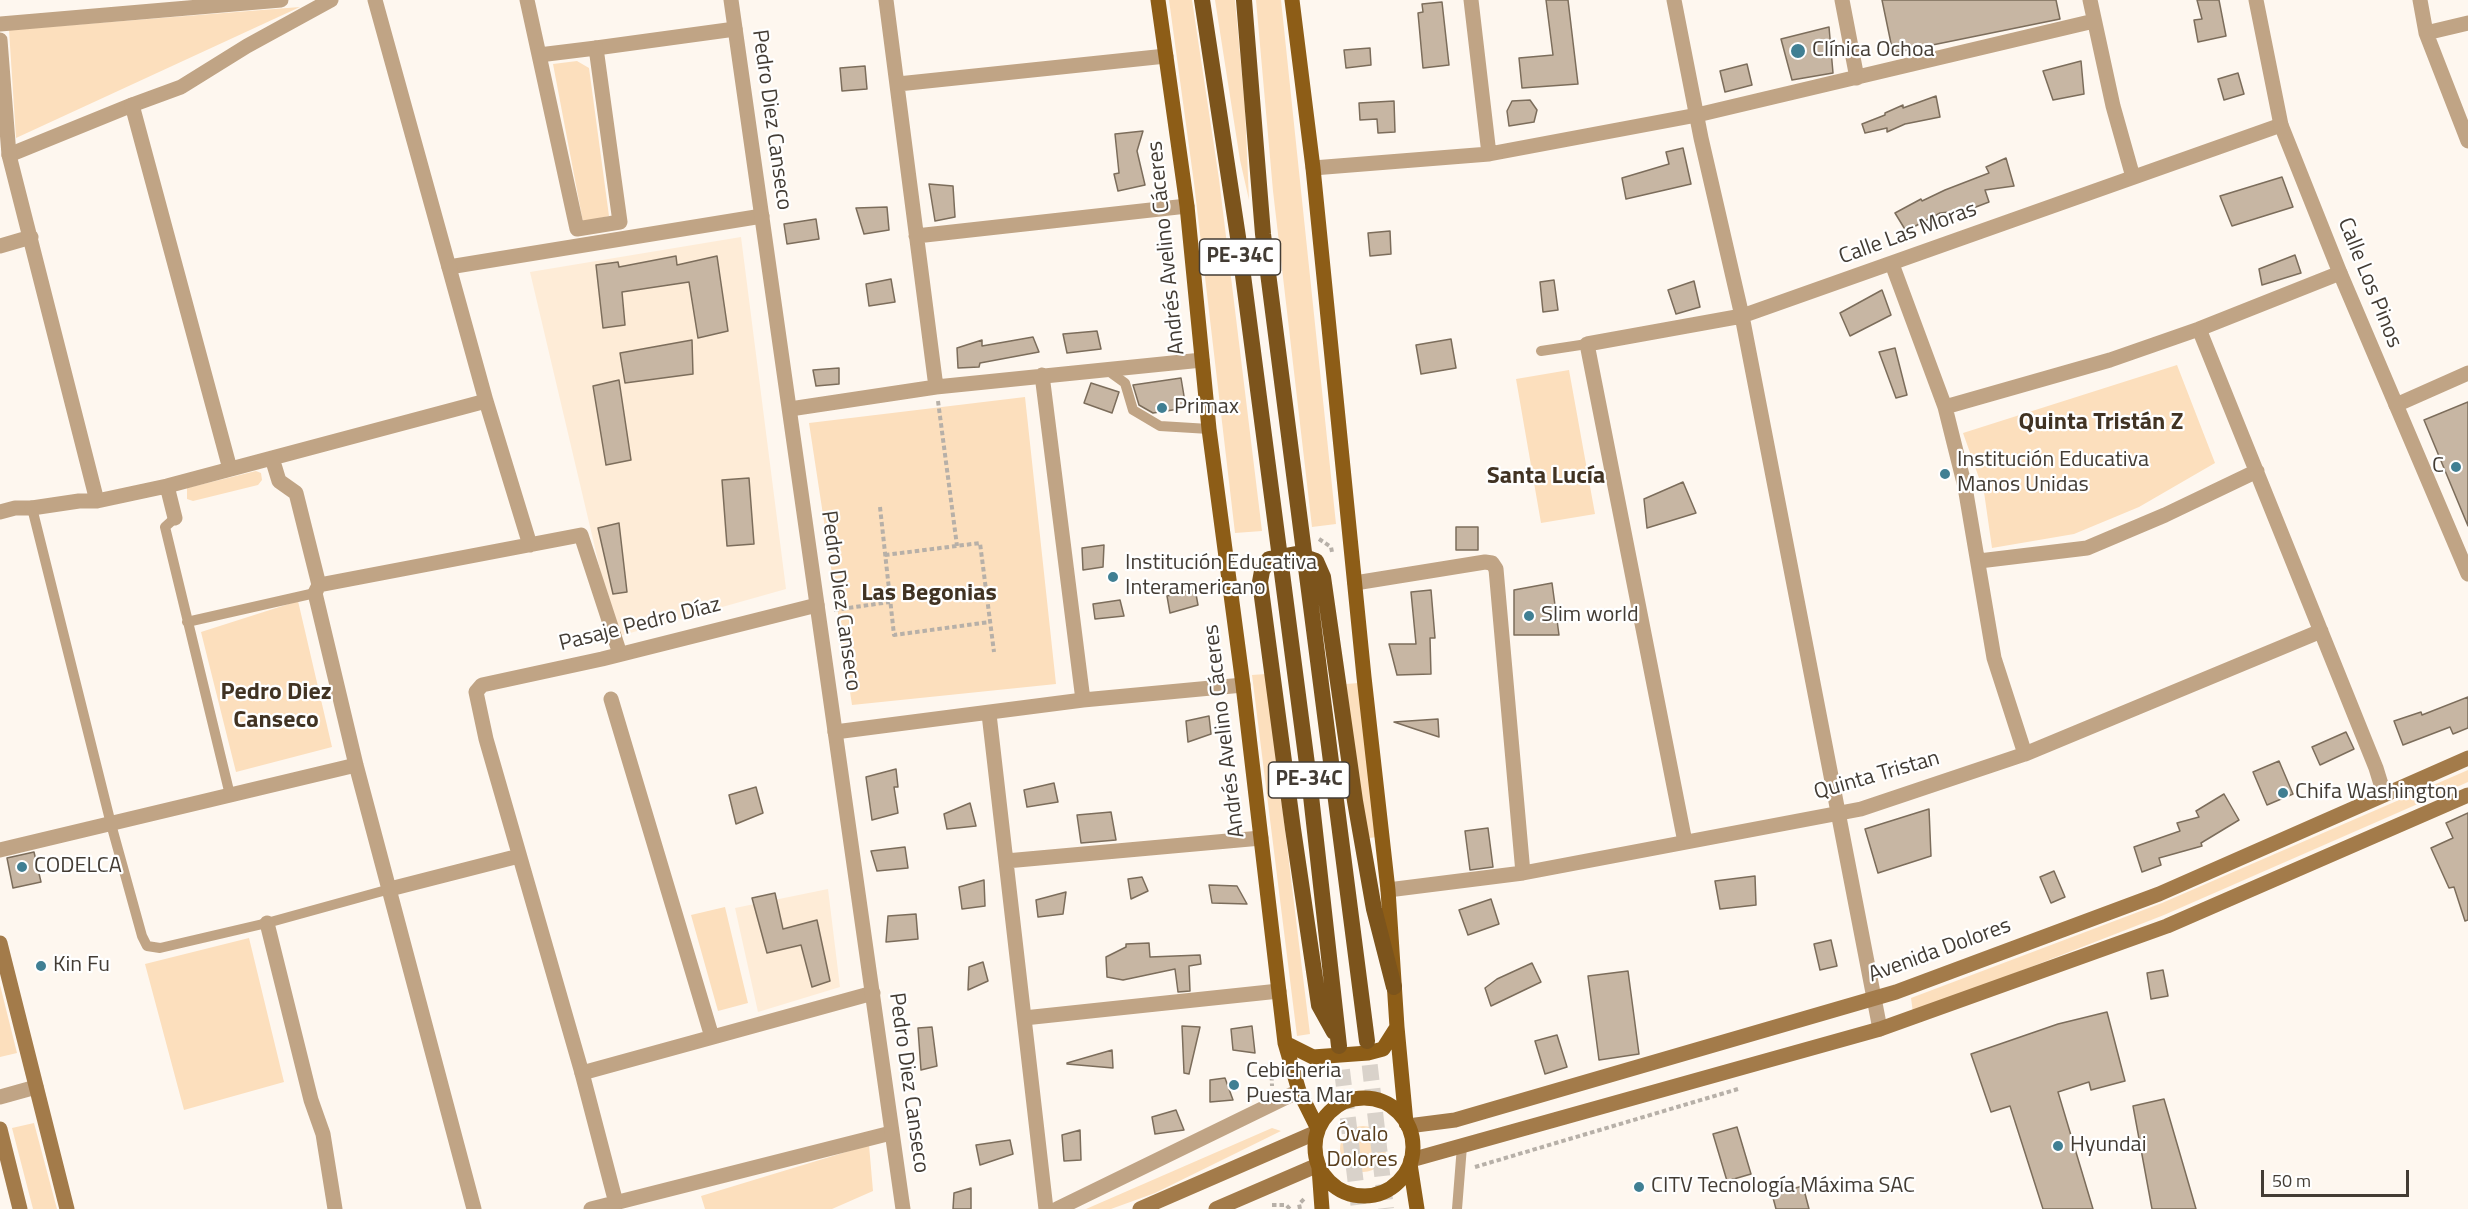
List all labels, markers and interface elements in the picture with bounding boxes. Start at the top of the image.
street label: Pedro Diez Canseco [745,28,797,212]
place label: Clínica Ochoa [1812,38,1935,64]
marker: Clínica Ochoa [1789,42,1807,60]
street label: Andrés Avelino Cáceres [1143,140,1191,356]
street label: Calle Las Moras [1836,197,1980,271]
street label: Calle Los Pinos [2331,214,2407,352]
road number: PE-34C [1200,239,1280,275]
place label: Primax [1174,395,1239,421]
marker: Primax [1155,401,1169,415]
district label: Quinta Tristán Z [2019,409,2183,437]
place label: Institución Educativa Manos Unidas [1957,448,2149,500]
place label: C [2432,454,2444,480]
marker: C [2449,460,2463,474]
district label: Santa Lucía [1487,463,1605,491]
marker: Institución Educativa Manos Unidas [1938,467,1952,481]
street label: Pedro Diez Canseco [814,509,866,693]
place label: Institución Educativa Interamericano [1125,551,1317,602]
marker: Institución Educativa Interamericano [1106,570,1120,584]
district label: Las Begonias [861,580,997,608]
street label: Pasaje Pedro Díaz [556,592,724,658]
place label: Slim world [1541,603,1639,629]
marker: Slim world [1522,609,1536,623]
street label: Andrés Avelino Cáceres [1199,623,1251,839]
district label: Pedro Diez Canseco [220,679,332,735]
street label: Quinta Tristan [1811,745,1943,807]
road number: PE-34C [1268,762,1350,798]
place label: Chifa Washington [2295,780,2458,806]
marker: Chifa Washington [2276,786,2290,800]
place label: CODELCA [34,854,122,880]
marker: CODELCA [15,860,29,874]
street label: Avenida Dolores [1865,913,2015,989]
place label: Kin Fu [53,953,110,979]
marker: Kin Fu [34,959,48,973]
street label: Pedro Diez Canseco [882,991,934,1175]
place label: Cebicheria Puesta Mar [1246,1059,1353,1110]
marker: Cebicheria Puesta Mar [1227,1078,1241,1092]
park label: Óvalo Dolores [1326,1123,1398,1174]
place label: Hyundai [2070,1133,2146,1159]
marker: Hyundai [2051,1139,2065,1153]
scale bar [2264,1158,2412,1196]
text: 50 m [2272,1167,2311,1194]
place label: CITV Tecnología Máxima SAC [1651,1174,1915,1200]
marker: CITV Tecnología Máxima SAC [1632,1180,1646,1194]

